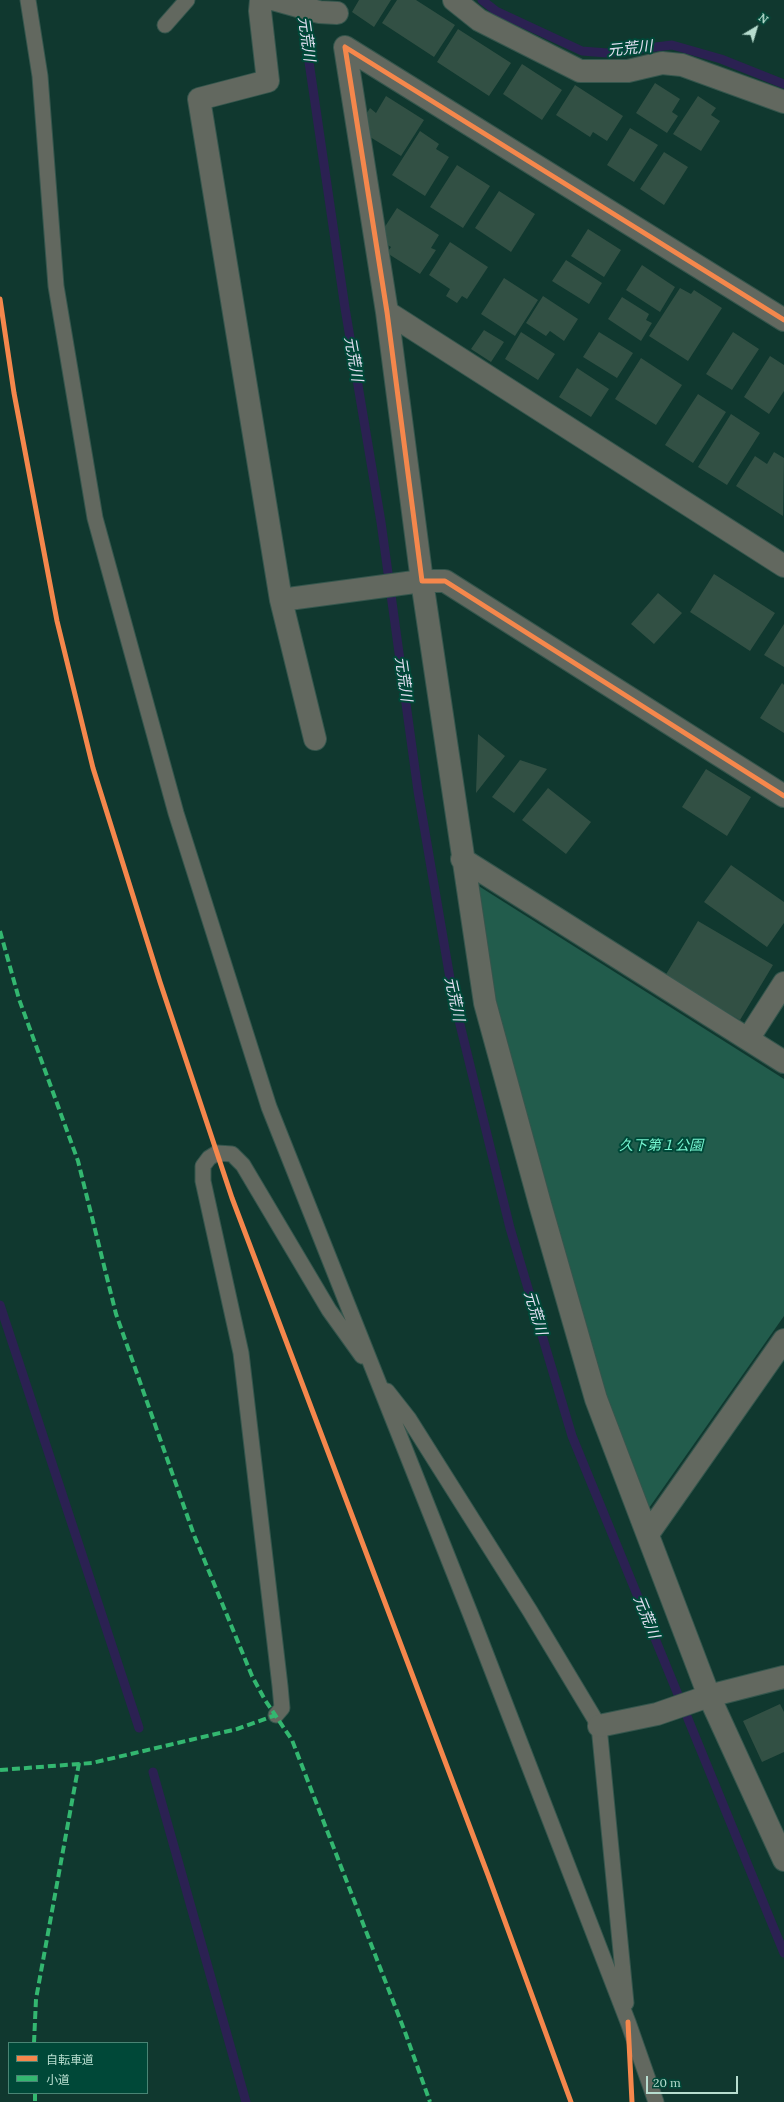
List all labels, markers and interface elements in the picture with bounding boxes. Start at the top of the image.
north arrow [736,8,776,48]
text: N [756,10,771,27]
water label: 元荒川 [294,15,318,63]
water label: 元荒川 [607,38,653,60]
water label: 元荒川 [340,335,366,383]
water label: 元荒川 [391,655,415,703]
water label: 元荒川 [441,975,467,1023]
park label: 久下第１公園 [619,1138,703,1154]
water label: 元荒川 [520,1289,550,1337]
water label: 元荒川 [629,1593,663,1641]
legend [8,2042,148,2094]
text: 自転車道 [46,2052,94,2067]
scale bar [648,2068,740,2094]
text: 小道 [46,2072,70,2087]
text: 20 m [653,2075,681,2090]

